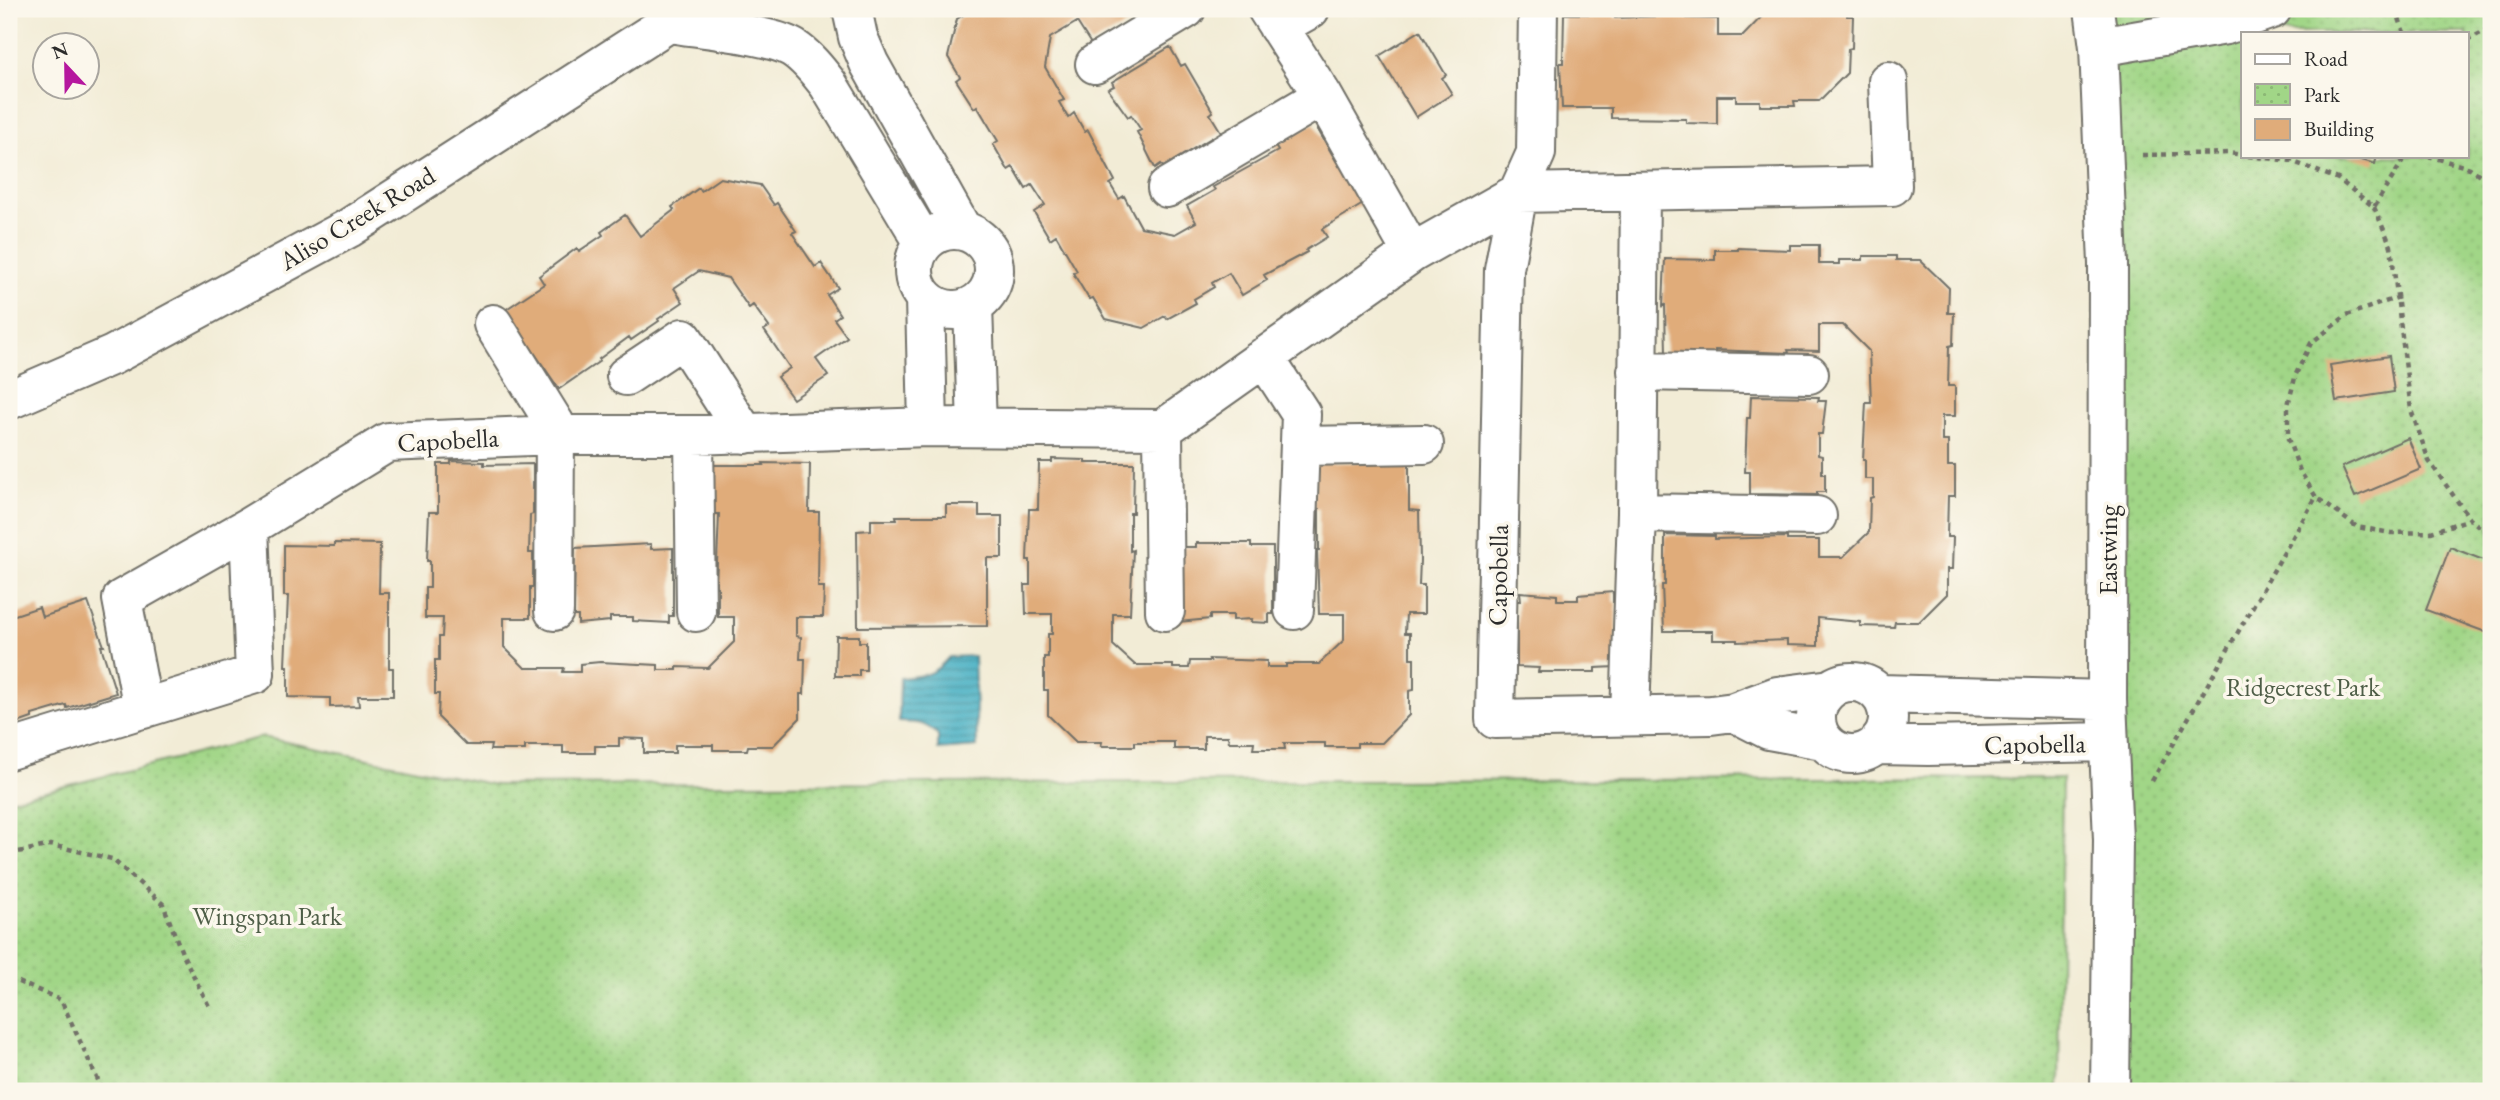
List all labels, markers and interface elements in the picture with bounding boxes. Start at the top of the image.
north arrow [32,32,102,102]
legend [2241,32,2468,158]
text: N [48,36,72,65]
text: Road [2304,45,2348,72]
text: Park [2304,81,2341,108]
text: Building [2304,115,2374,142]
street label: Aliso Creek Road [272,158,442,278]
street label: Capobella [396,420,500,460]
street label: Eastwing [2091,504,2125,595]
street label: Capobella [1480,523,1516,626]
park label: Ridgecrest Park [2226,670,2381,704]
street label: Capobella [1984,726,2087,762]
park label: Wingspan Park [192,899,343,933]

